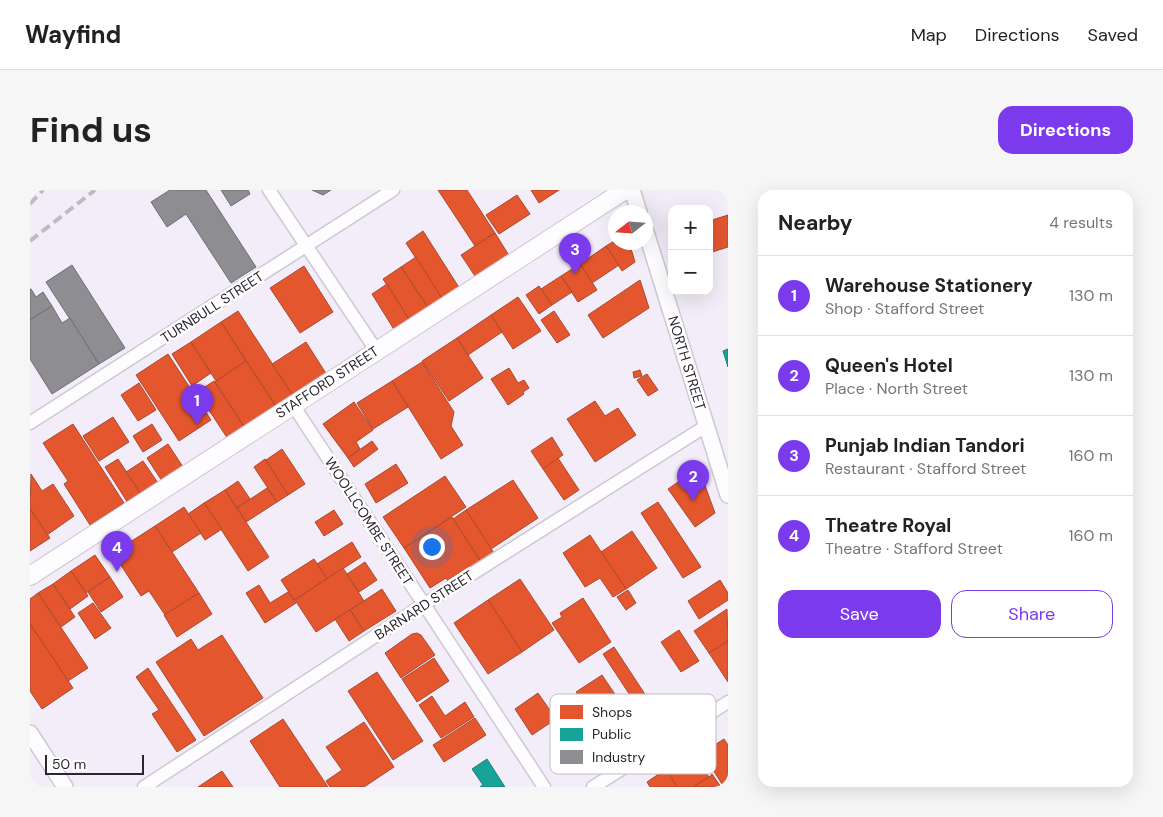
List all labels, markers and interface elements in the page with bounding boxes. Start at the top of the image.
text: Wayfind [25,19,121,50]
text: Map [911,23,947,47]
text: Directions [975,23,1060,47]
text: Saved [1088,23,1138,47]
button: Directions [998,106,1133,154]
text: Find us [30,107,152,153]
north arrow [608,205,653,250]
map controls [668,205,713,295]
button: + [668,205,713,250]
text: Nearby [778,209,852,237]
text: 4 results [1049,212,1113,233]
pin: 3 [559,233,591,274]
button: − [668,250,713,295]
street label: TURNBULL STREET [157,267,267,347]
text: Warehouse Stationery [825,273,1033,298]
text: 1 [791,285,797,306]
text: 130 m [1069,285,1113,306]
text: Shop · Stafford Street [825,298,984,319]
street label: NORTH STREET [664,314,710,412]
street label: STAFFORD STREET [272,342,382,422]
text: Queen's Hotel [825,353,953,378]
text: 2 [789,365,799,386]
text: 130 m [1069,365,1113,386]
text: Place · North Street [825,378,968,399]
pin: 1 [181,384,213,425]
text: Punjab Indian Tandori [825,433,1025,458]
text: 3 [789,445,799,466]
text: 160 m [1069,445,1113,466]
street label: WOOLLCOMBE STREET [321,454,417,589]
text: Restaurant · Stafford Street [825,458,1026,479]
pin: 2 [677,460,709,501]
text: Theatre Royal [825,513,951,538]
text: 4 [789,525,799,546]
text: 160 m [1069,525,1113,546]
pin: 4 [101,531,133,572]
your location [419,534,445,560]
text: Theatre · Stafford Street [825,538,1003,559]
street label: BARNARD STREET [371,566,477,644]
button: Save [778,590,941,638]
button: Share [951,590,1113,638]
legend [550,694,716,774]
text: Shops [592,703,632,721]
text: Public [592,725,631,743]
text: Industry [592,748,645,766]
scale bar [45,752,144,775]
text: 50 m [52,755,86,773]

